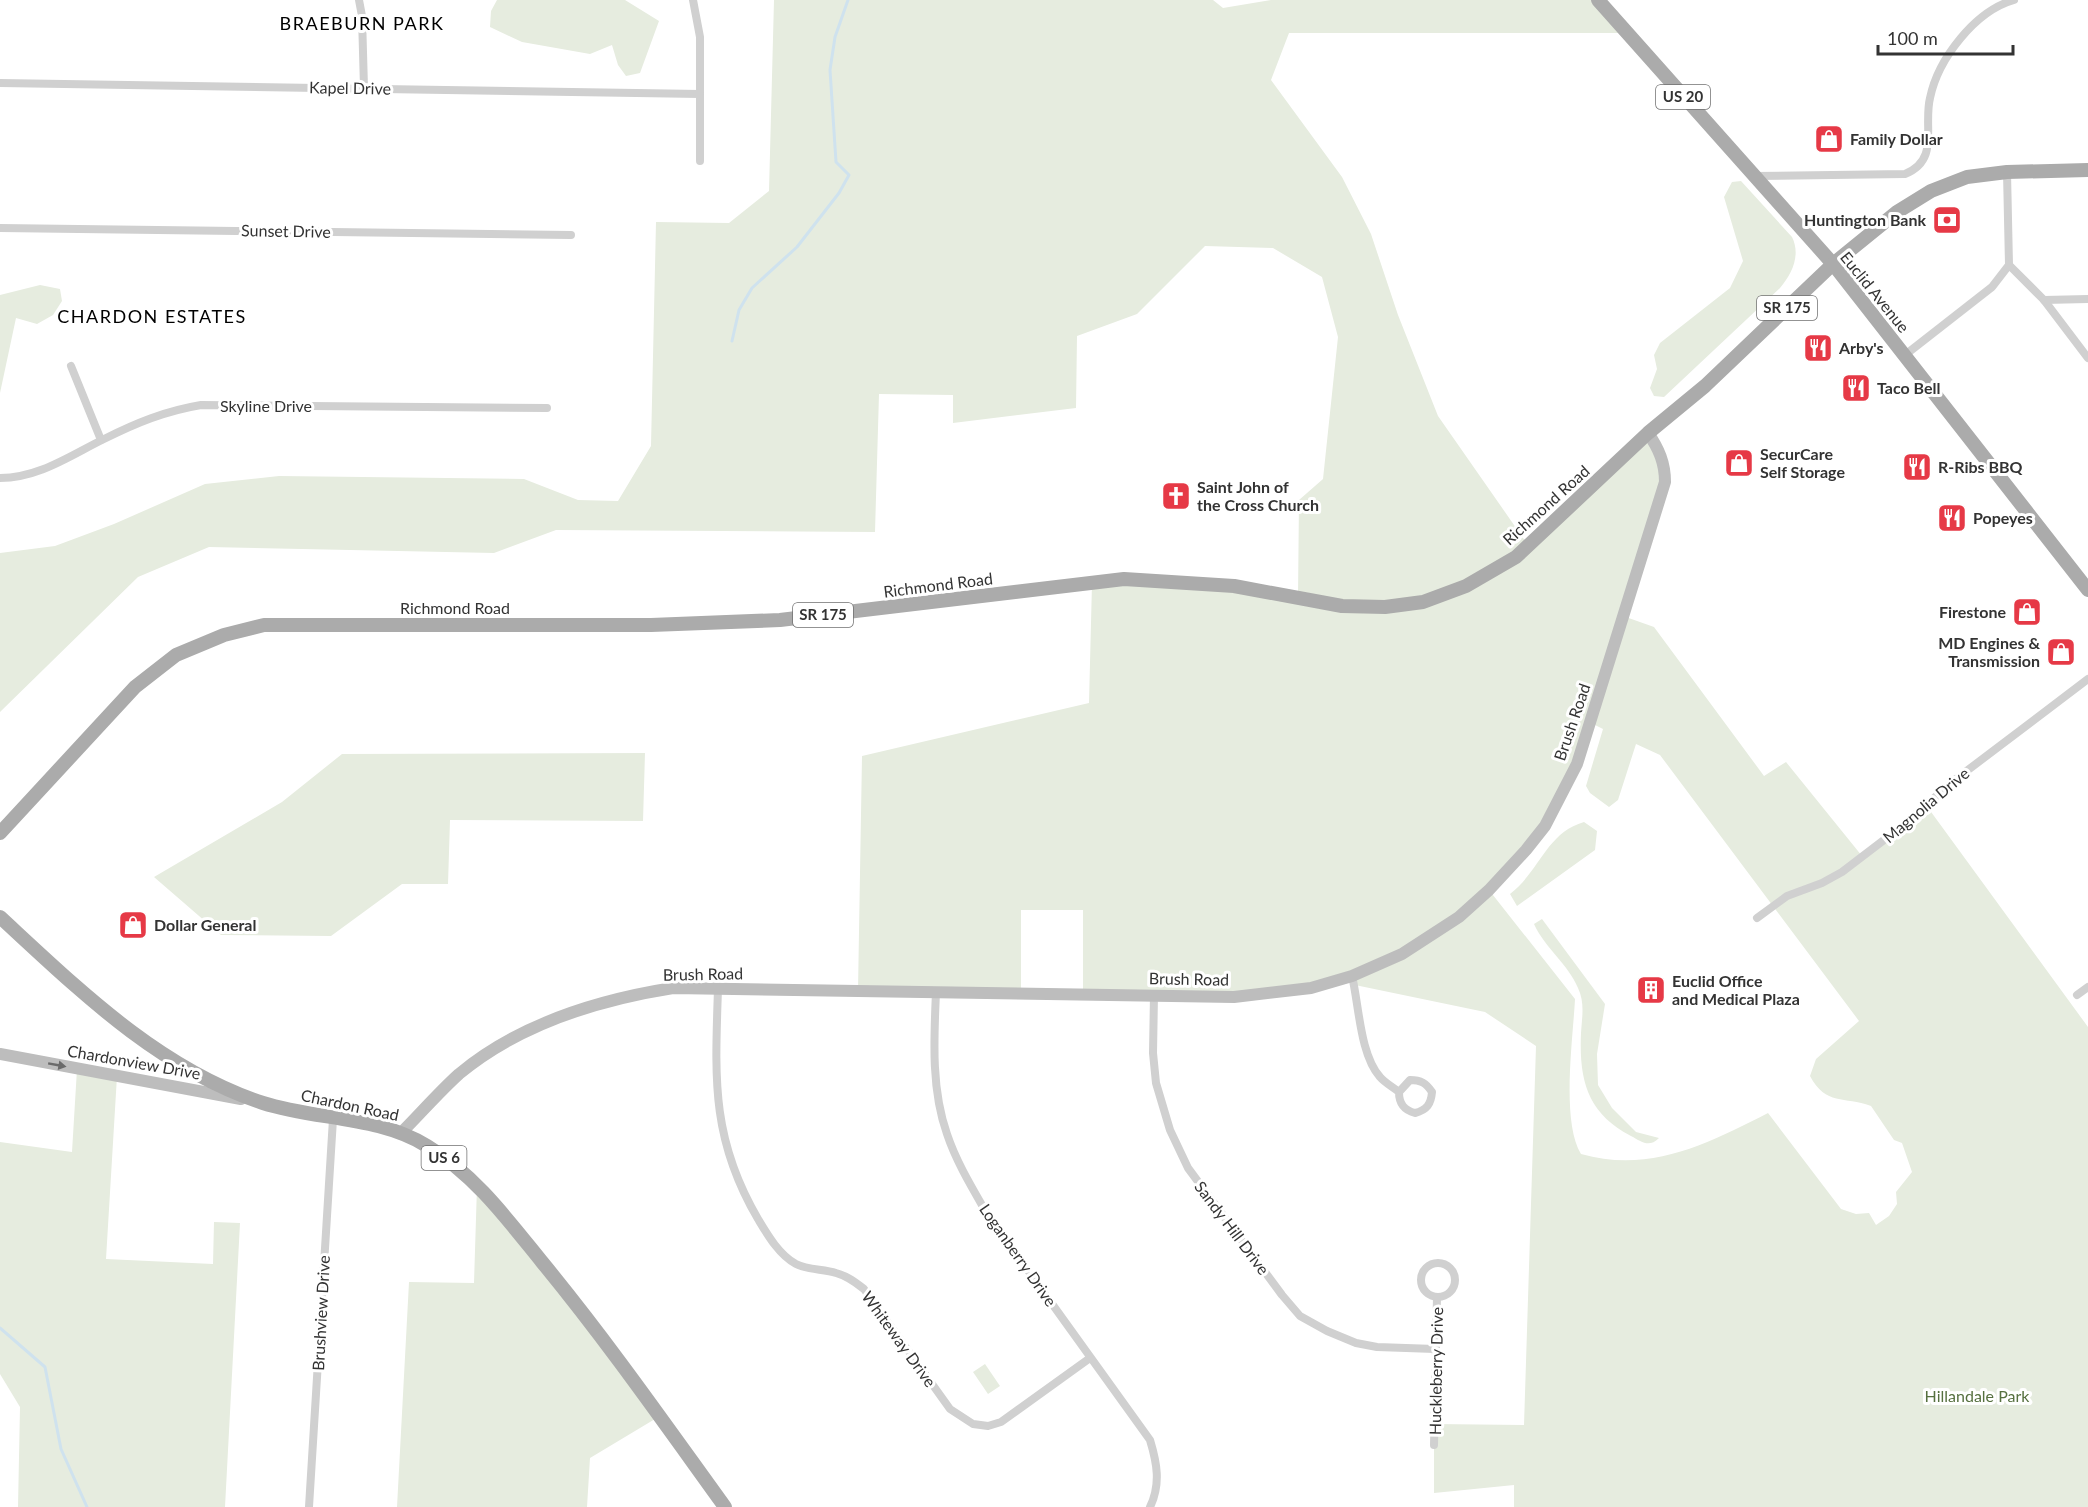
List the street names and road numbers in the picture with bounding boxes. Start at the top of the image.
street label: Kapel Drive [309,77,391,98]
road number: US 20 [1656,85,1710,109]
street label: Sunset Drive [241,220,331,241]
street label: Euclid Avenue [1837,247,1914,336]
road number: SR 175 [1757,296,1817,320]
street label: Skyline Drive [220,396,312,415]
street label: Richmond Road [1498,461,1593,549]
street label: Richmond Road [882,568,994,601]
street label: Richmond Road [400,598,510,617]
road number: SR 175 [793,603,853,627]
street label: Brush Road [1549,681,1594,763]
street label: Magnolia Drive [1879,763,1973,846]
street label: Brush Road [663,963,743,984]
street label: Brush Road [1149,968,1229,989]
street label: Chardonview Drive [66,1040,202,1083]
street label: Chardon Road [299,1085,401,1124]
road number: US 6 [422,1146,466,1170]
street label: Sandy Hill Drive [1191,1177,1274,1278]
street label: Loganberry Drive [976,1200,1061,1310]
street label: Brushview Drive [308,1255,333,1371]
street label: Whiteway Drive [858,1287,940,1390]
street label: Huckleberry Drive [1425,1307,1446,1435]

